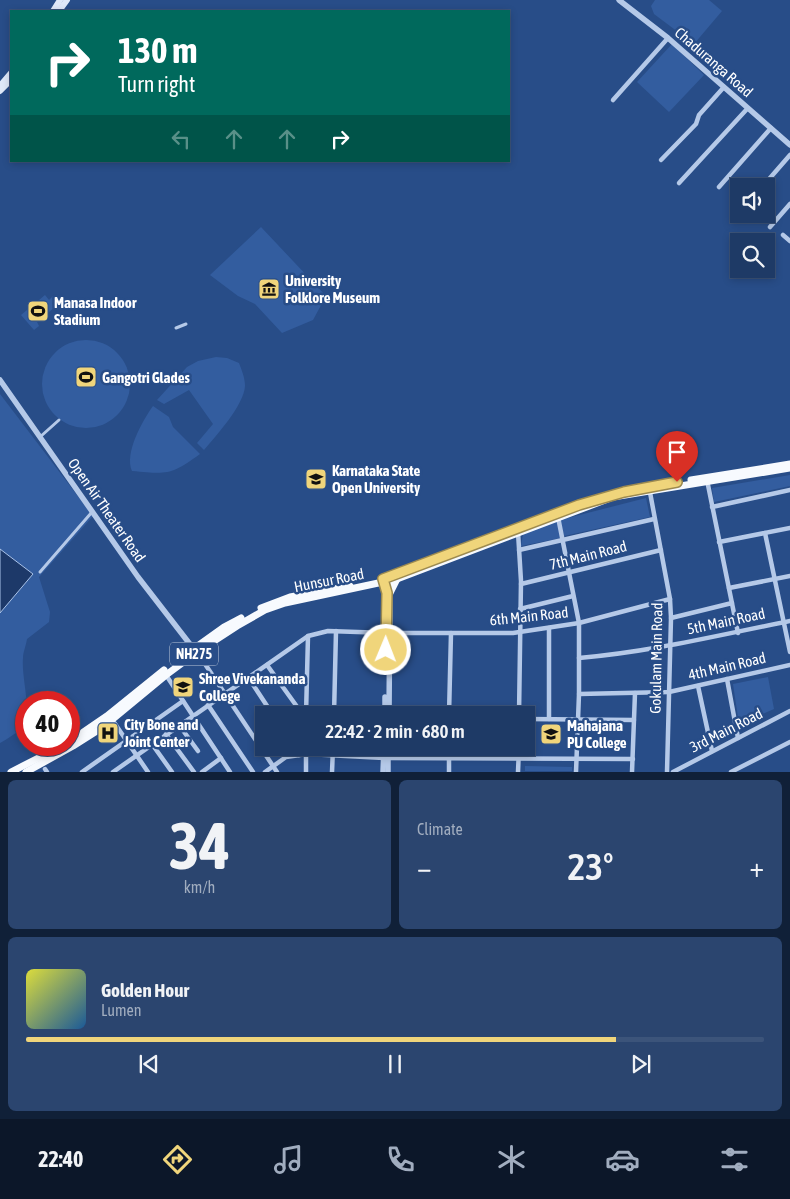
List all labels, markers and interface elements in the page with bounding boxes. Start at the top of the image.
street label: Chaduranga Road [672,24,756,100]
icon: right [35,30,100,95]
text: 130 m [118,30,197,70]
text: Turn right [118,71,195,97]
icon: left [167,125,195,153]
icon: ahead [220,125,248,153]
icon: ahead [273,125,301,153]
icon: right [326,125,354,153]
map controls [730,178,775,278]
button: sound [730,178,775,223]
button: search [730,233,775,278]
place label: University Folklore Museum [285,272,380,306]
museum icon: University Folklore Museum [257,277,281,301]
place label: Manasa Indoor Stadium [54,294,137,328]
sports icon: Manasa Indoor Stadium [26,299,50,323]
sports icon: Gangotri Glades [74,365,98,389]
place label: Gangotri Glades [102,369,190,386]
pin [656,431,698,482]
icon: arrive [663,438,691,466]
street label: Open Air Theater Road [65,455,149,565]
place label: Karnataka State Open University [332,462,421,496]
school or university icon: Karnataka State Open University [304,467,328,491]
street label: 7th Main Road [548,537,628,573]
street label: Hunsur Road [293,565,365,595]
street label: Gokulam Main Road [647,602,665,714]
street label: 6th Main Road [489,603,569,629]
street label: 5th Main Road [686,604,766,638]
position arrow [359,623,411,675]
road number: NH275 [170,642,218,666]
street label: 4th Main Road [687,649,767,683]
place label: Shree Vivekananda College [199,670,305,704]
school or university icon: Shree Vivekananda College [171,675,195,699]
speed limit sign: 40 [15,691,80,756]
street label: 3rd Main Road [687,704,765,756]
place label: City Bone and Joint Center [123,716,198,750]
place label: Mahajana PU College [567,717,627,751]
text: 22:42 · 2 min · 680 m [325,720,465,742]
hospital icon: City Bone and Joint Center [96,721,120,745]
school or university icon: Mahajana PU College [539,722,563,746]
text: 34 [169,808,230,883]
text: Climate [417,820,463,838]
text: 23° [567,845,614,888]
text: − [417,851,432,883]
text: + [749,851,764,883]
text: km/h [184,878,215,896]
text: Golden Hour [101,979,189,1001]
text: Lumen [101,1001,141,1019]
icon: previous [135,1050,163,1078]
icon: pause [381,1050,409,1078]
icon: next [627,1050,655,1078]
icon: directions [160,1142,195,1177]
icon: music [271,1142,306,1177]
icon: phone [383,1142,418,1177]
icon: climate [494,1142,529,1177]
icon: car [605,1142,640,1177]
icon: filters [717,1142,752,1177]
text: 22:40 [38,1146,83,1172]

